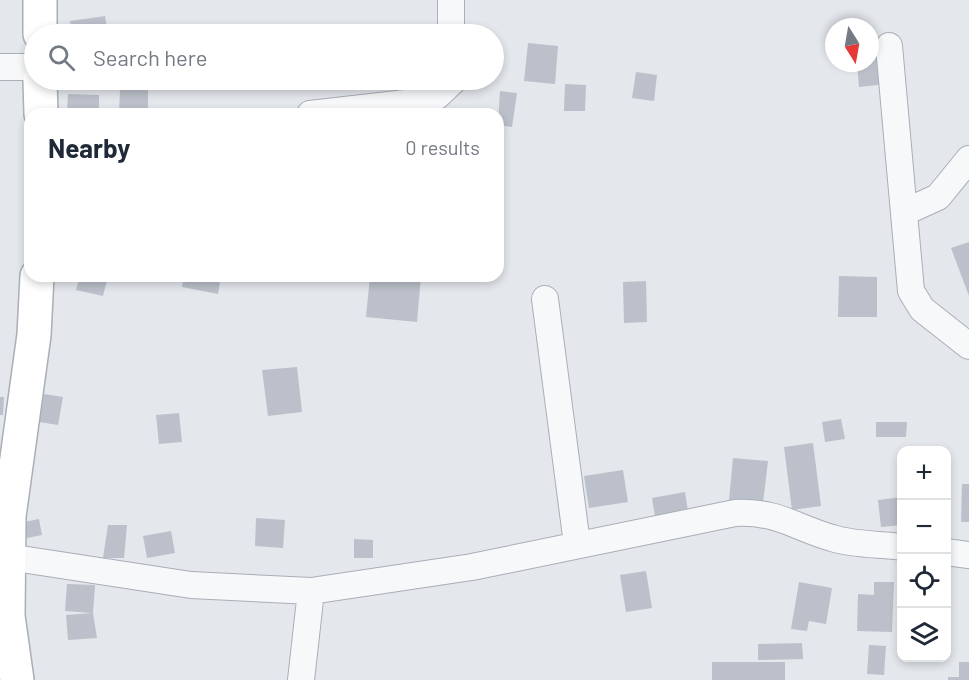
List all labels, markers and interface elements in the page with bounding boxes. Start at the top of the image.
north arrow [825,18,879,72]
search box [24,24,504,90]
icon: search [45,41,78,74]
text: Search here [93,44,207,70]
text: Nearby [48,132,130,163]
text: 0 results [405,135,480,159]
map controls [897,446,951,662]
button: + [897,446,951,500]
button: − [897,500,951,554]
button: locate [897,554,951,608]
button: layers [897,608,951,662]

